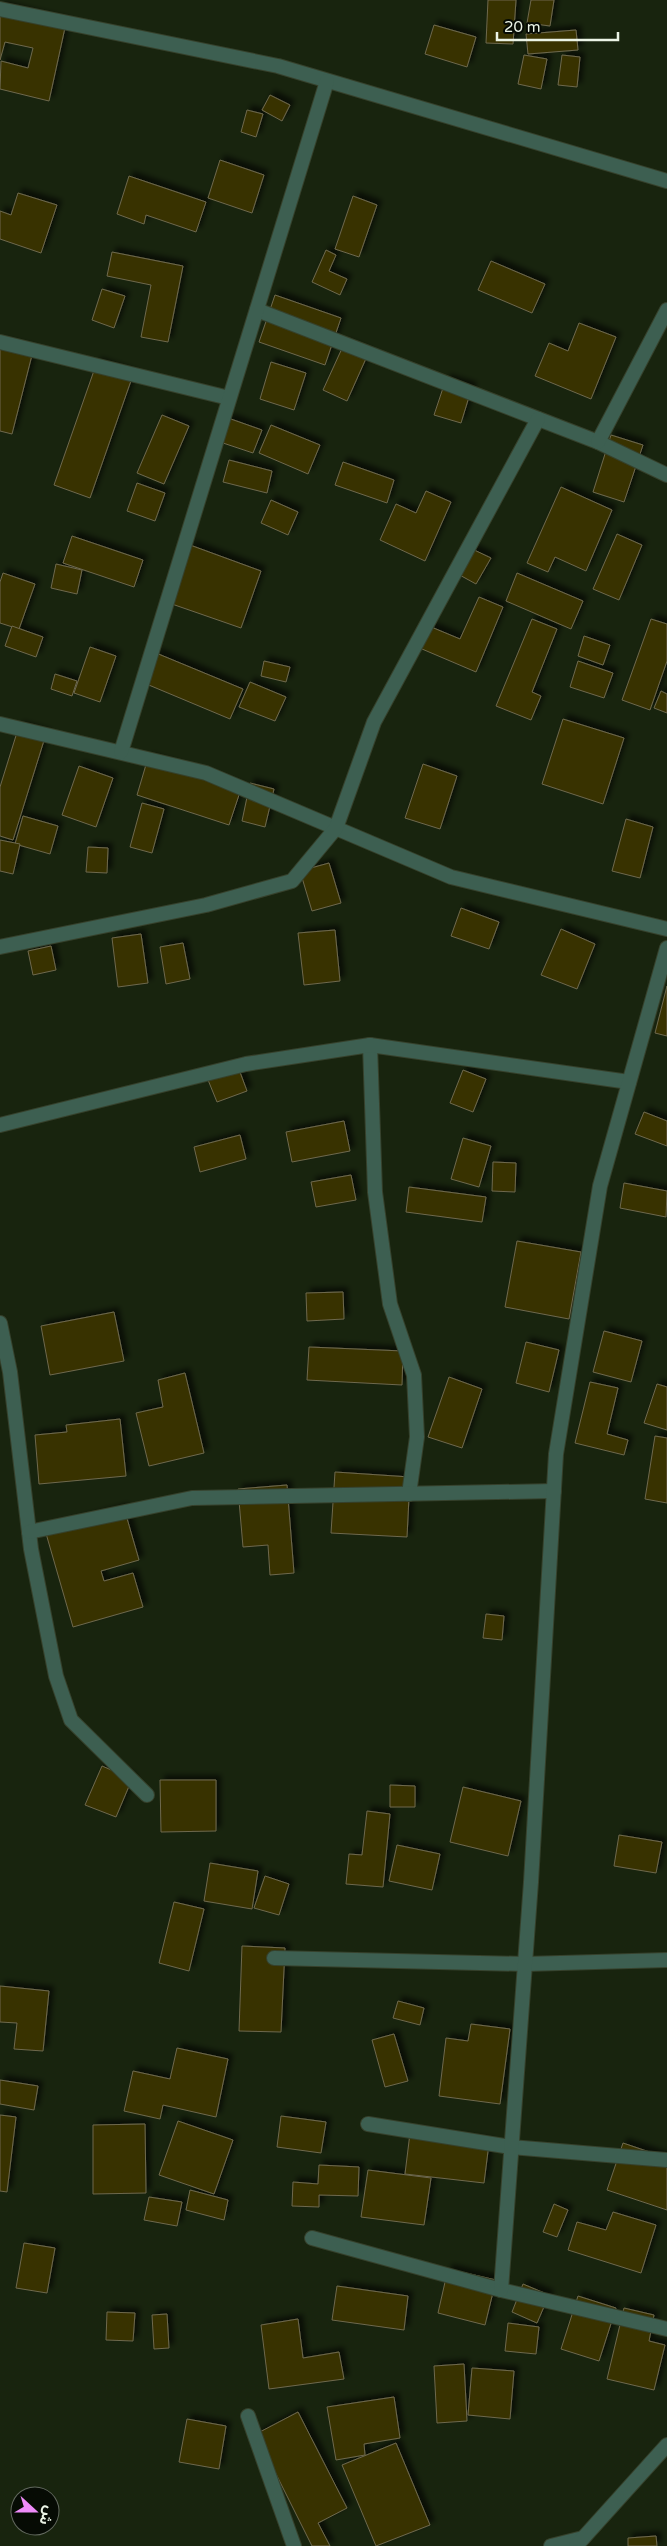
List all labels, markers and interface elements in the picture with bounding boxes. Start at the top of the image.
scale bar [497,10,618,42]
text: 20 m [504,18,541,36]
north arrow [10,2486,60,2536]
text: ش [35,2503,58,2527]

